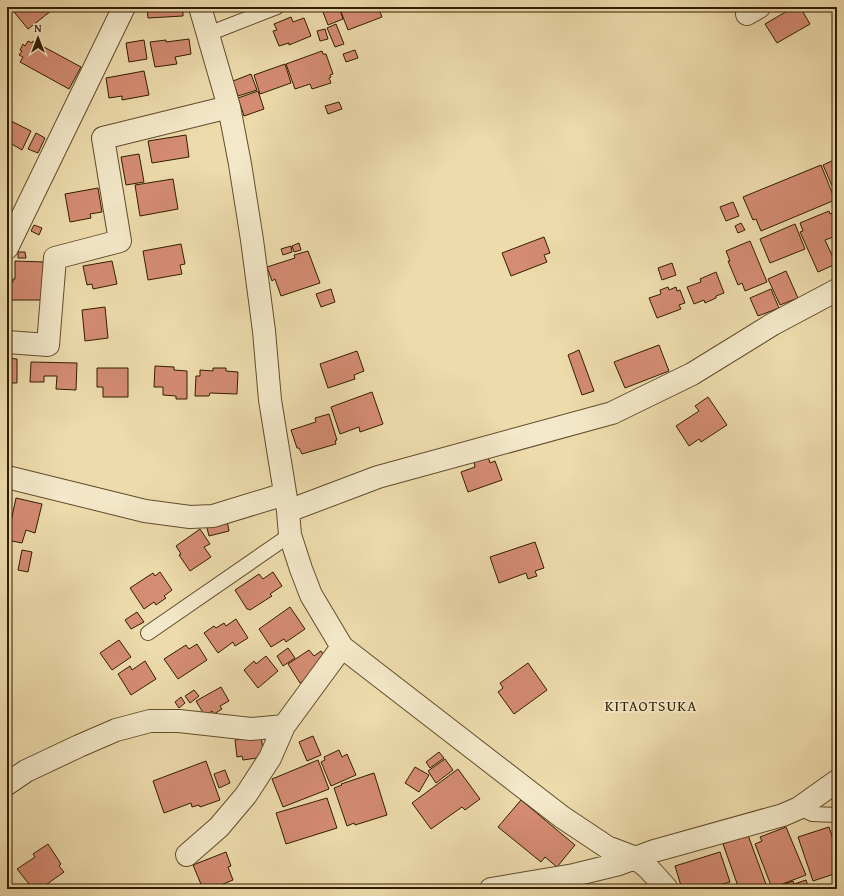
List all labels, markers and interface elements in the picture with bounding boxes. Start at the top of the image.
north arrow [18,18,58,58]
text: N [34,20,42,36]
district label: KITAOTSUKA [605,695,697,716]

